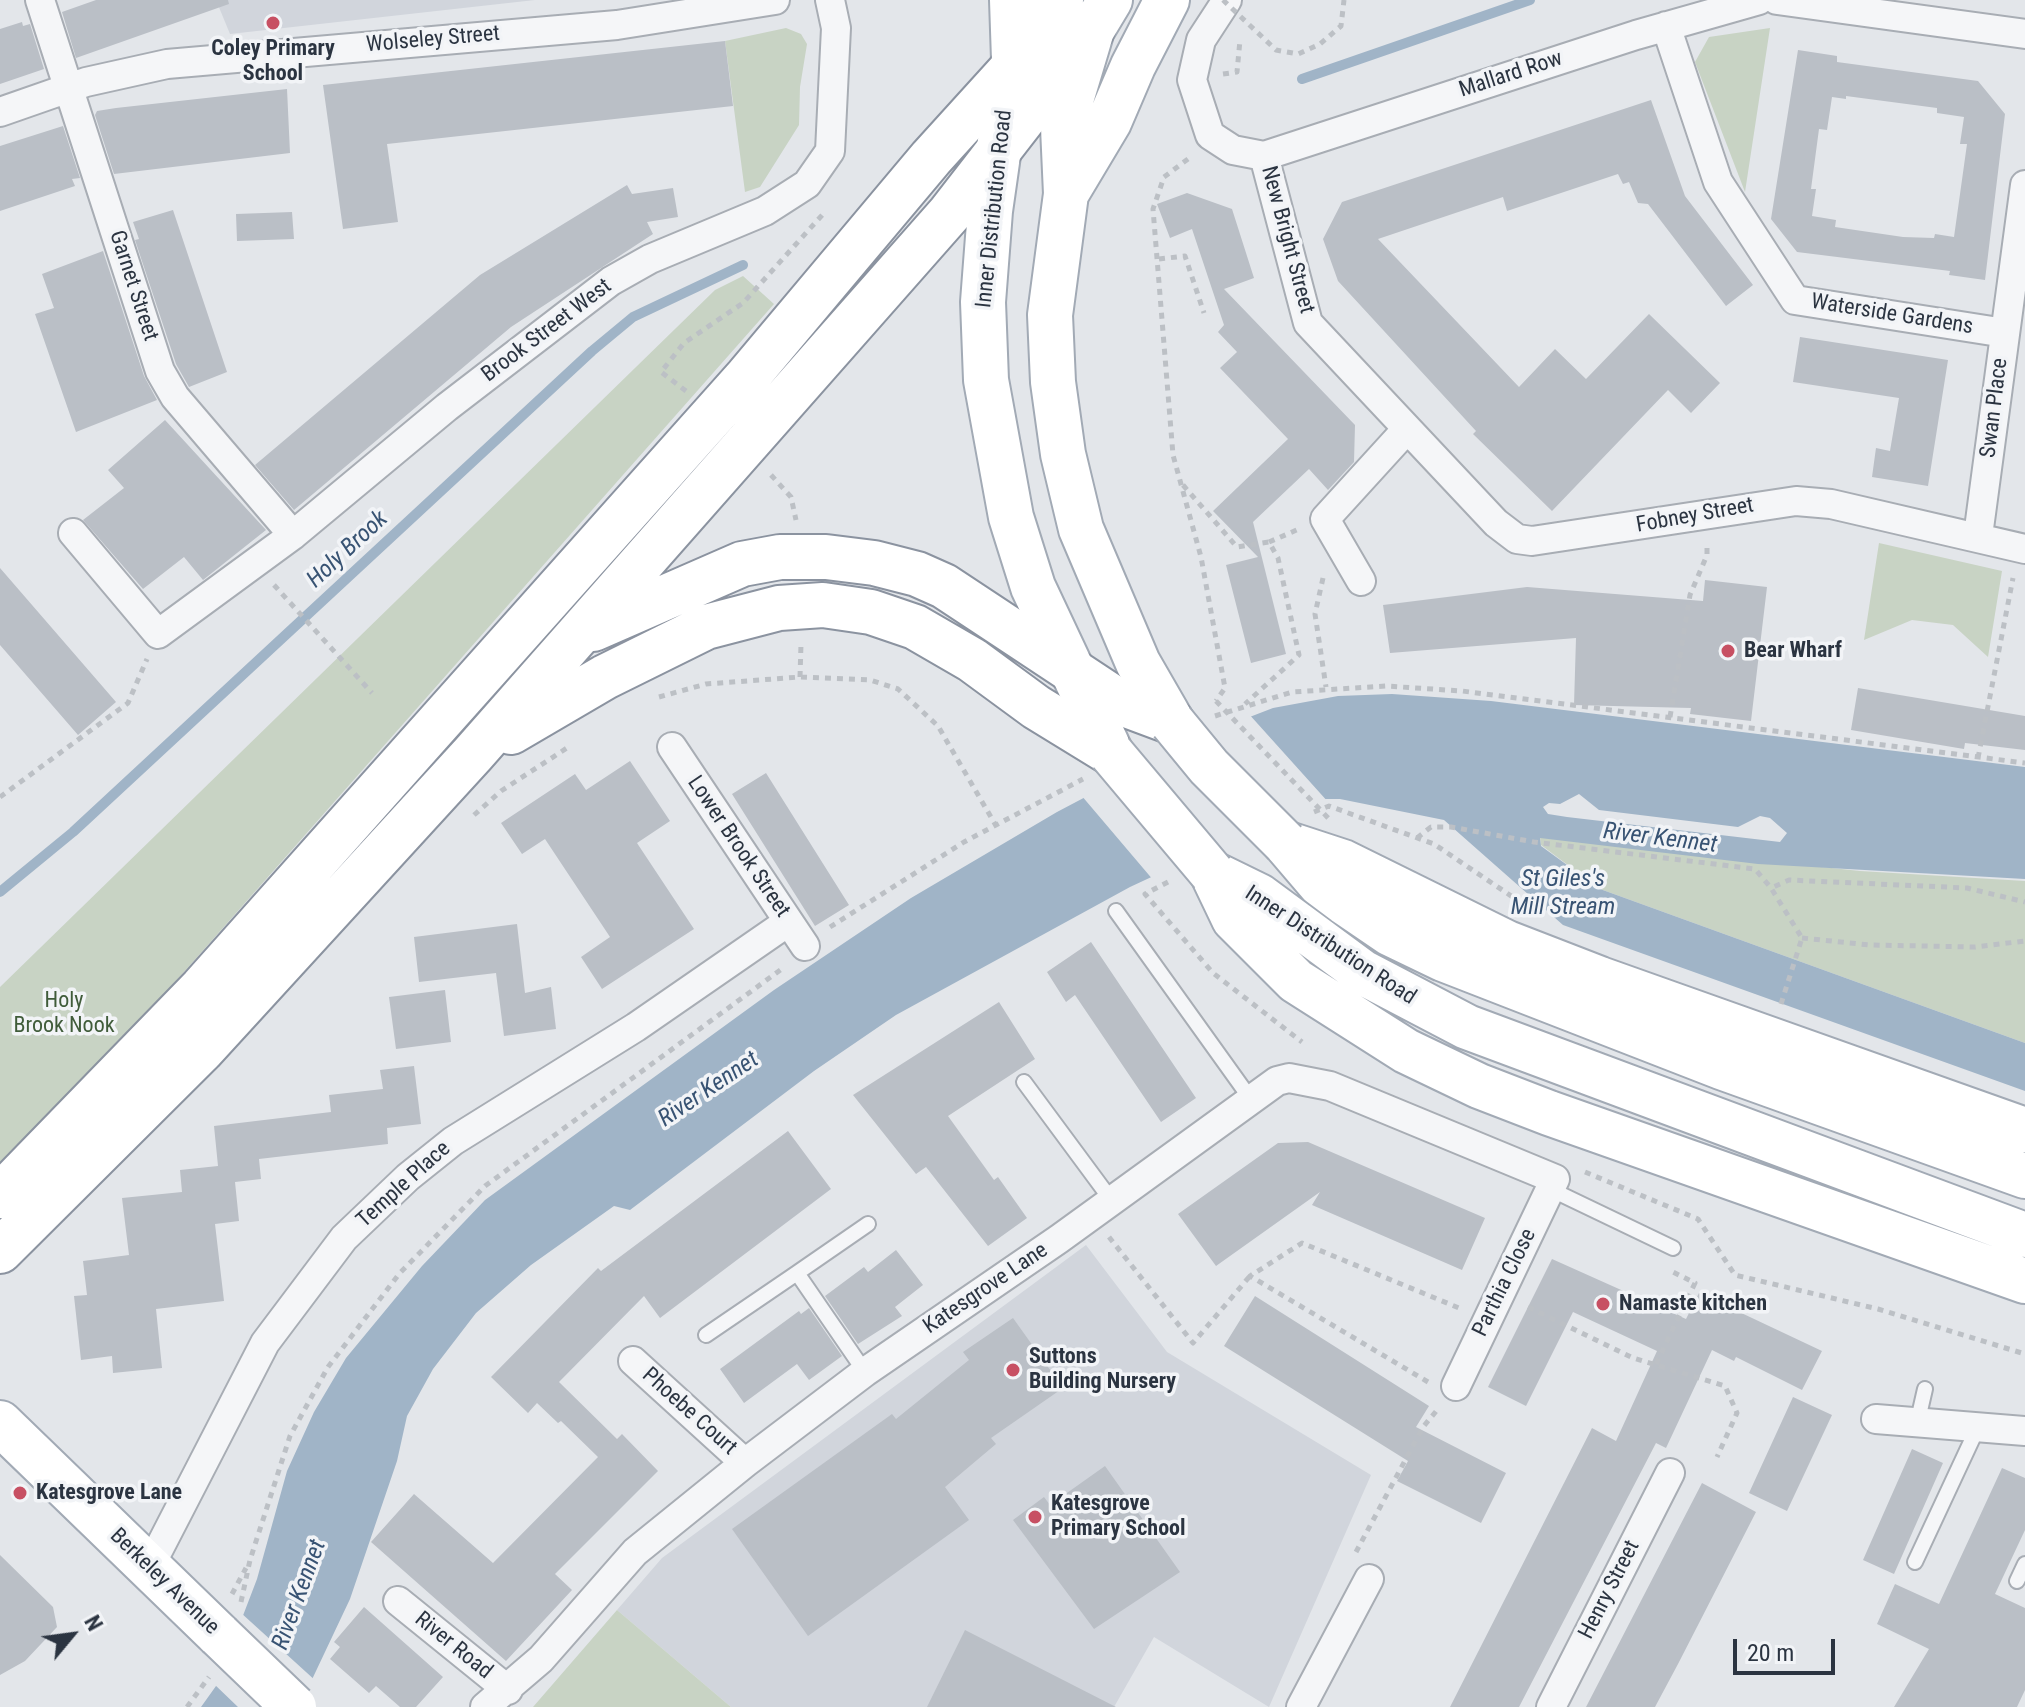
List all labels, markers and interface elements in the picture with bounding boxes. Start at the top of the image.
marker: Coley Primary School [264,14,282,32]
street label: Wolseley Street [365,21,501,59]
place label: Coley Primary School [211,36,335,88]
street label: Mallard Row [1456,46,1566,104]
street label: Inner Distribution Road [971,109,1019,309]
street label: New Bright Street [1255,163,1319,317]
street label: Garnet Street [103,228,163,344]
street label: Brook Street West [477,274,617,388]
street label: Waterside Gardens [1809,289,1975,341]
street label: Swan Place [1976,357,2014,459]
street label: Fobney Street [1634,493,1756,539]
water label: Holy Brook [302,505,394,595]
place label: Bear Wharf [1744,638,1842,664]
marker: Bear Wharf [1719,642,1737,660]
street label: Lower Brook Street [681,771,795,923]
water label: River Kennet [1601,818,1719,860]
water label: St Giles's Mill Stream [1511,866,1615,922]
street label: Inner Distribution Road [1239,881,1421,1011]
park label: Holy Brook Nook [13,988,115,1040]
water label: River Kennet [653,1046,765,1134]
street label: Temple Place [352,1136,456,1234]
street label: Parthia Close [1468,1225,1542,1341]
street label: Katesgrove Lane [919,1238,1053,1340]
place label: Namaste kitchen [1619,1291,1767,1317]
marker: Namaste kitchen [1594,1295,1612,1313]
place label: Suttons Building Nursery [1029,1344,1176,1396]
marker: Suttons Building Nursery [1004,1361,1022,1379]
street label: Phoebe Court [636,1363,742,1461]
place label: Katesgrove Lane [36,1480,182,1506]
marker: Katesgrove Lane [11,1484,29,1502]
place label: Katesgrove Primary School [1051,1491,1186,1542]
marker: Katesgrove Primary School [1026,1508,1044,1526]
street label: Berkeley Avenue [104,1523,224,1641]
water label: River Kennet [267,1536,333,1654]
street label: Henry Street [1574,1536,1646,1644]
north arrow [32,1595,112,1675]
street label: River Road [409,1607,497,1685]
text: N [79,1611,108,1635]
scale bar [1737,1623,1839,1673]
text: 20 m [1747,1639,1794,1667]

